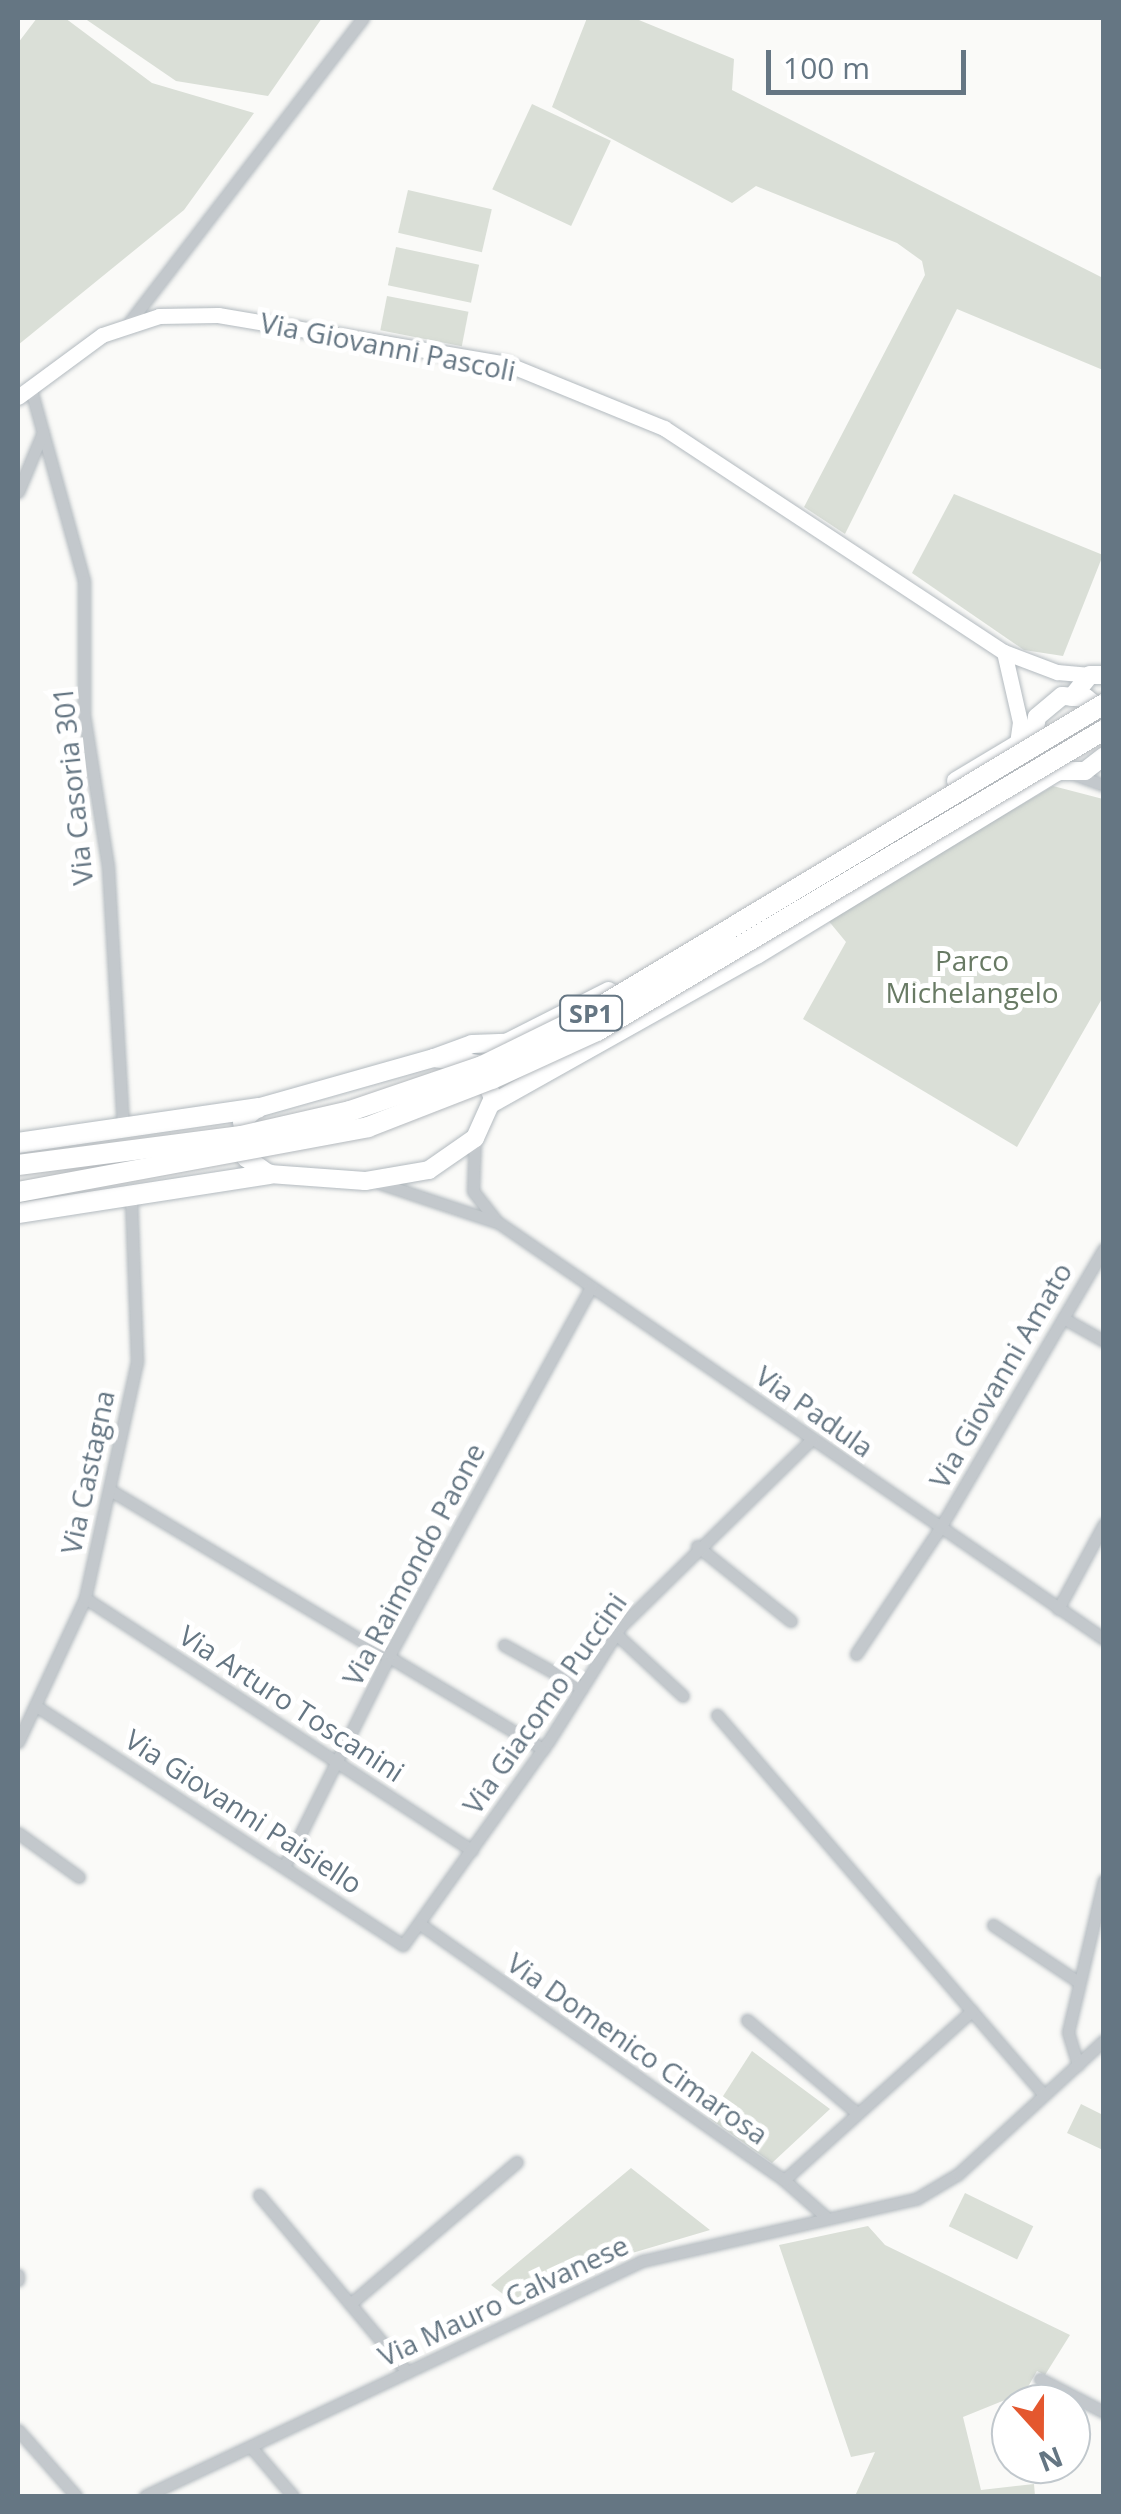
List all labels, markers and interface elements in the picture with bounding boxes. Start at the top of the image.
scale bar [771,30,971,92]
text: 100 m [783,47,870,88]
street label: Via Giovanni Pascoli [258,305,518,387]
street label: Via Casoria 301 [45,685,99,887]
park label: Parco Michelangelo [885,943,1059,1009]
road number: SP1 [558,993,624,1033]
street label: Via Giovanni Amato [922,1256,1078,1494]
street label: Via Padula [750,1358,880,1464]
street label: Via Castagna [53,1387,121,1557]
street label: Via Raimondo Paone [335,1437,491,1691]
street label: Via Giacomo Puccini [455,1586,633,1820]
street label: Via Arturo Toscanini [173,1618,411,1788]
street label: Via Giovanni Paisiello [119,1722,369,1900]
street label: Via Domenico Cimarosa [501,1945,775,2151]
street label: Via Mauro Calvanese [373,2227,633,2373]
north arrow [991,2384,1091,2484]
text: N [1034,2438,1068,2482]

